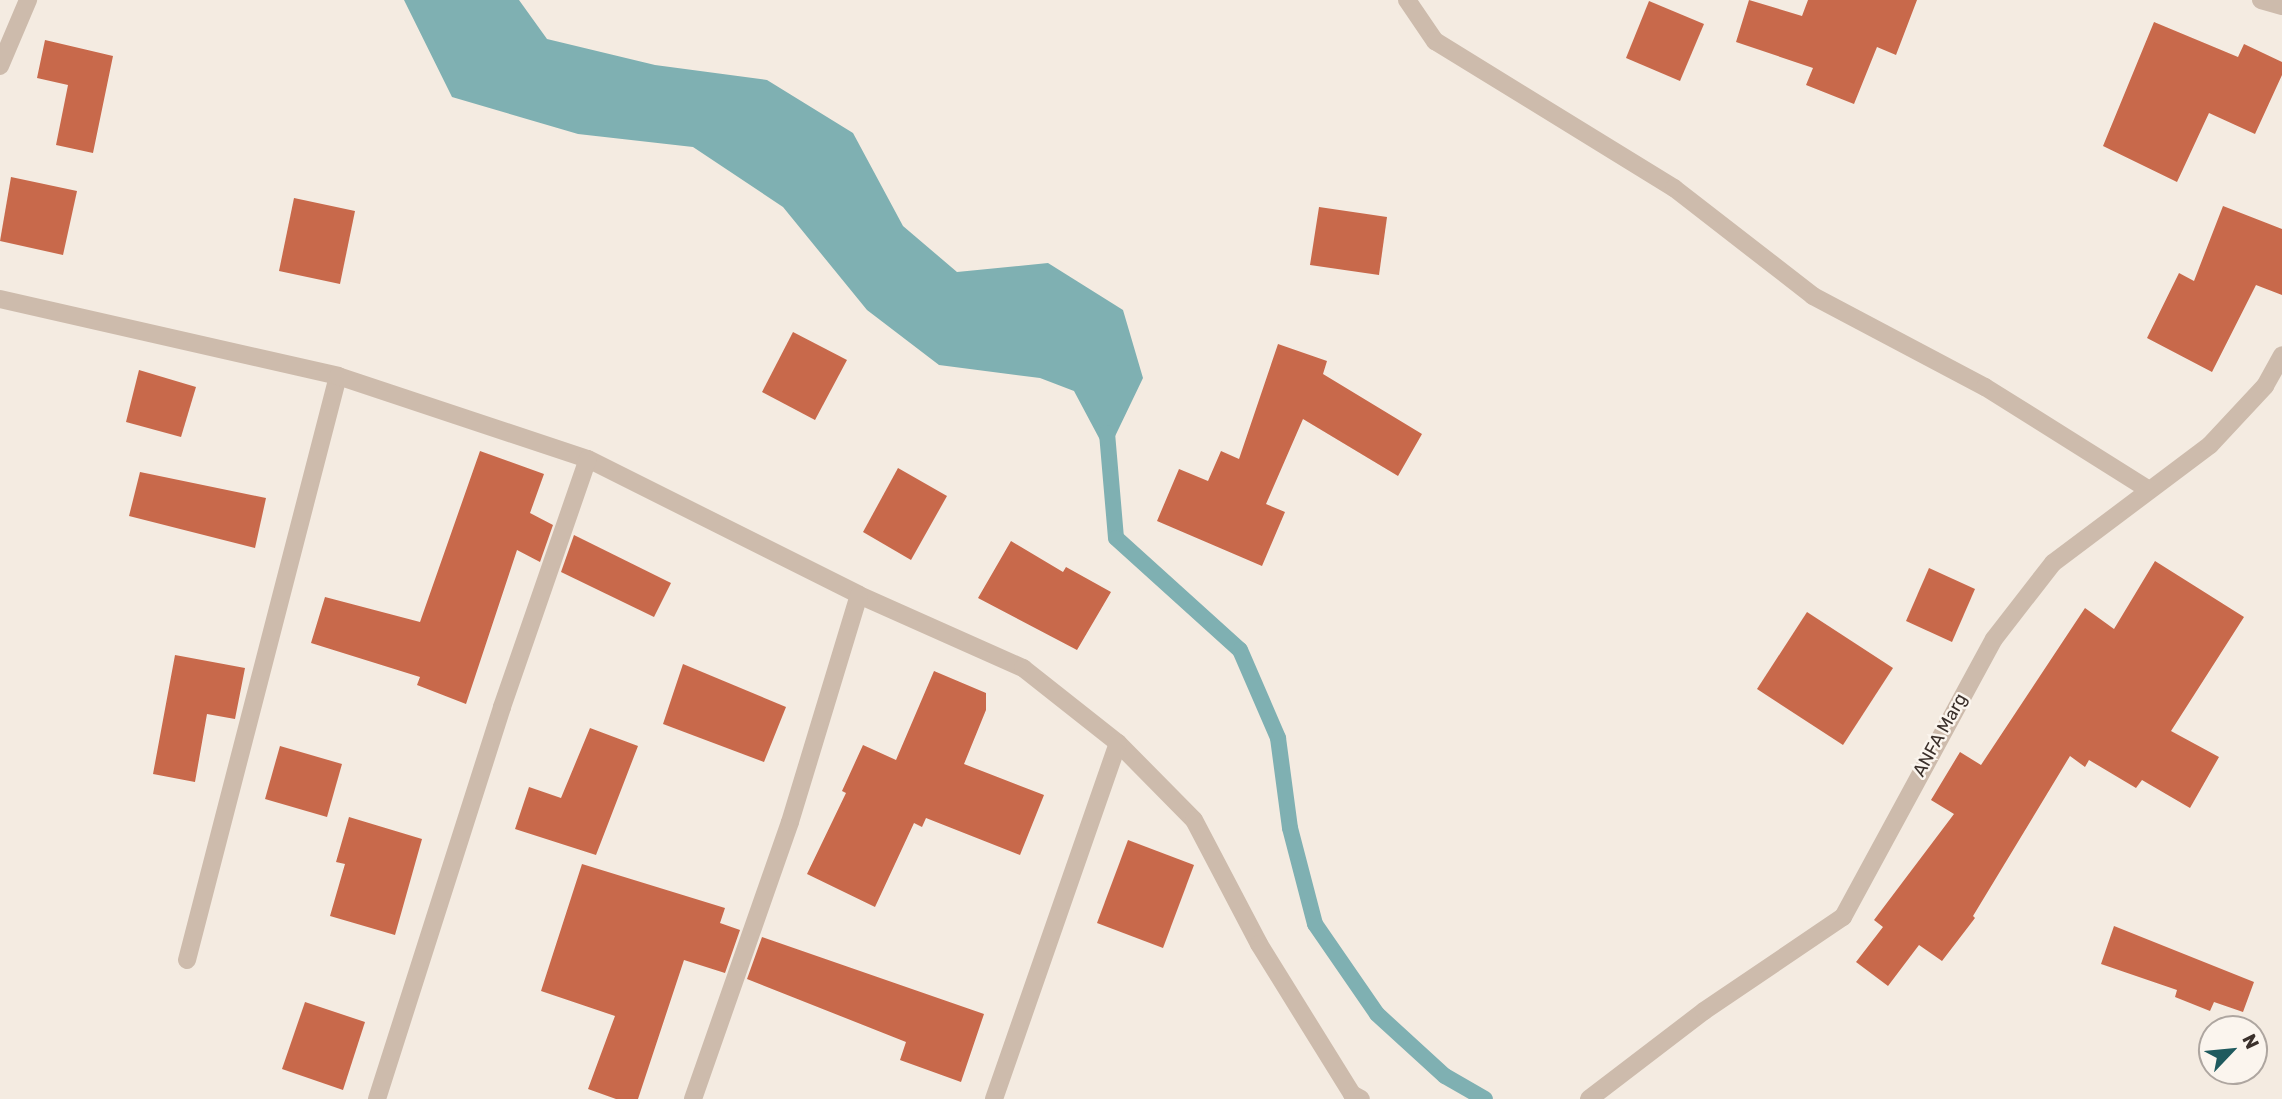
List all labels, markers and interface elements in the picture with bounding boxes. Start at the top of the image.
street label: ANFA Marg [1908,689,1972,781]
north arrow [2198,1015,2268,1085]
text: N [2237,1030,2264,1053]

